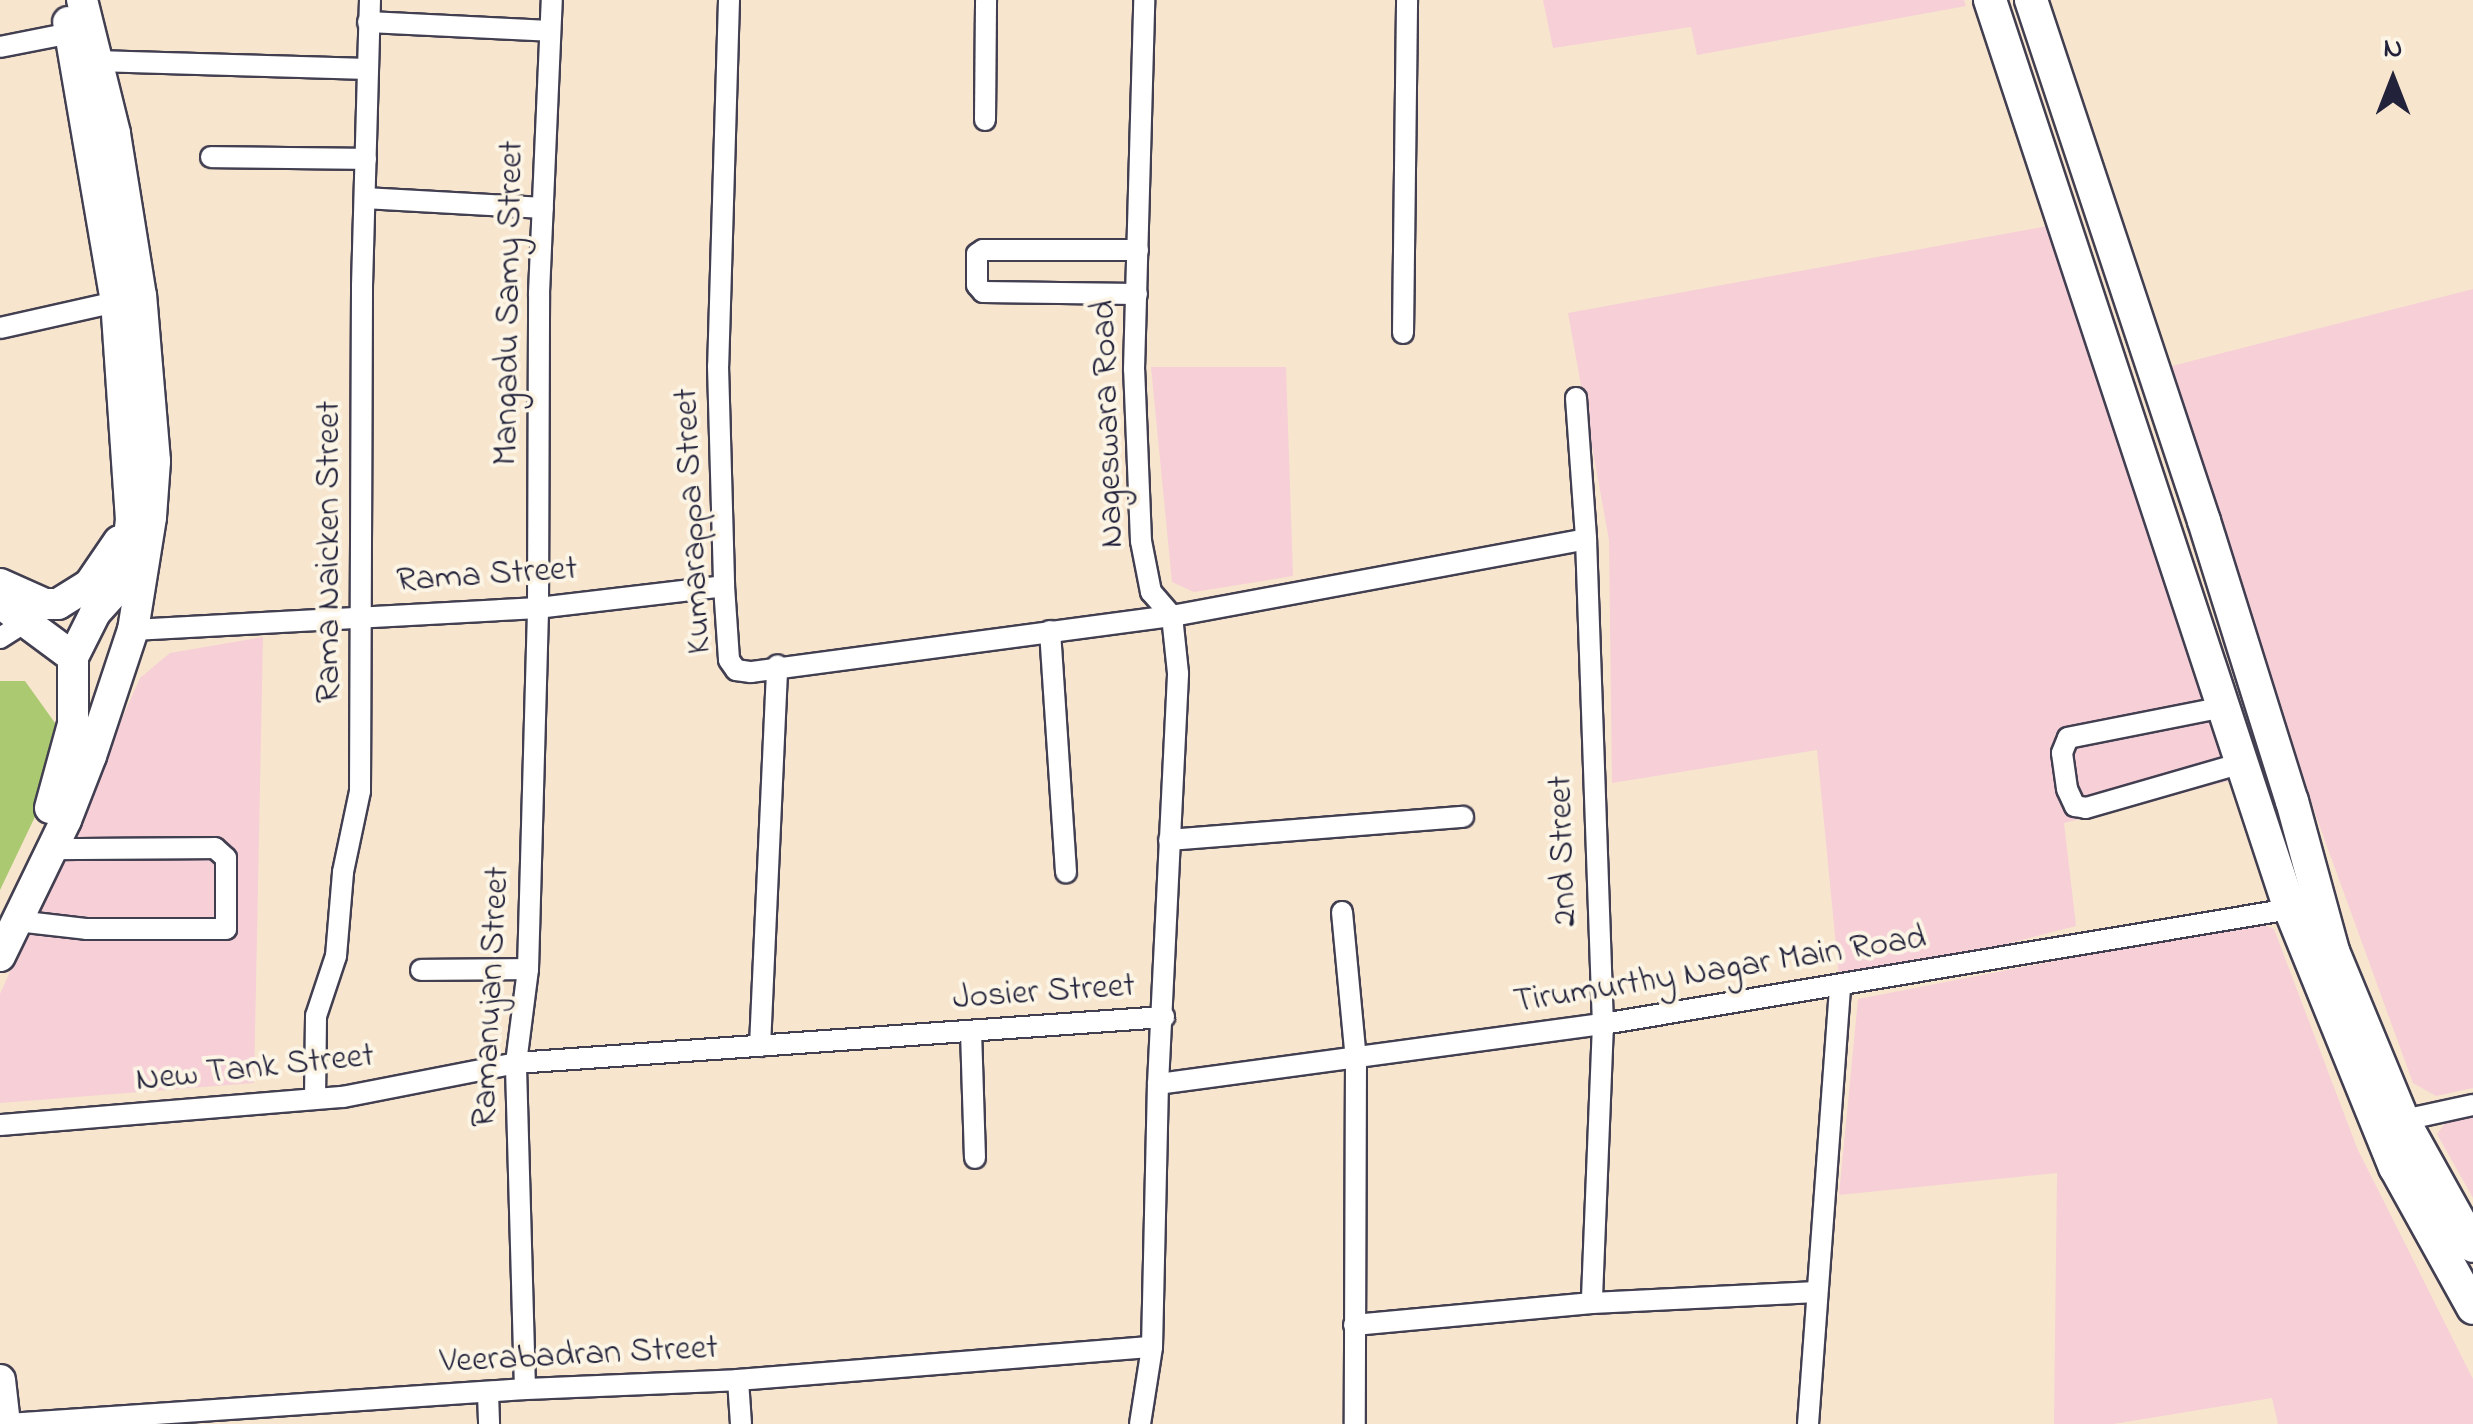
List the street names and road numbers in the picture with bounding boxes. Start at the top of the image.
street label: Mangadu Samy Street [486,140,534,466]
street label: Nageswara Road [1084,299,1134,549]
street label: Kumarappa Street [666,387,722,655]
street label: Rama Naicken Street [309,401,351,703]
street label: Rama Street [395,549,579,603]
street label: 2nd Street [1540,775,1588,927]
street label: Ramanujan Street [464,865,520,1129]
street label: Tirumurthy Nagar Main Road [1511,918,1929,1024]
street label: Josier Street [951,966,1137,1020]
street label: New Tank Street [134,1036,376,1102]
street label: Veerabadran Street [439,1328,719,1384]

